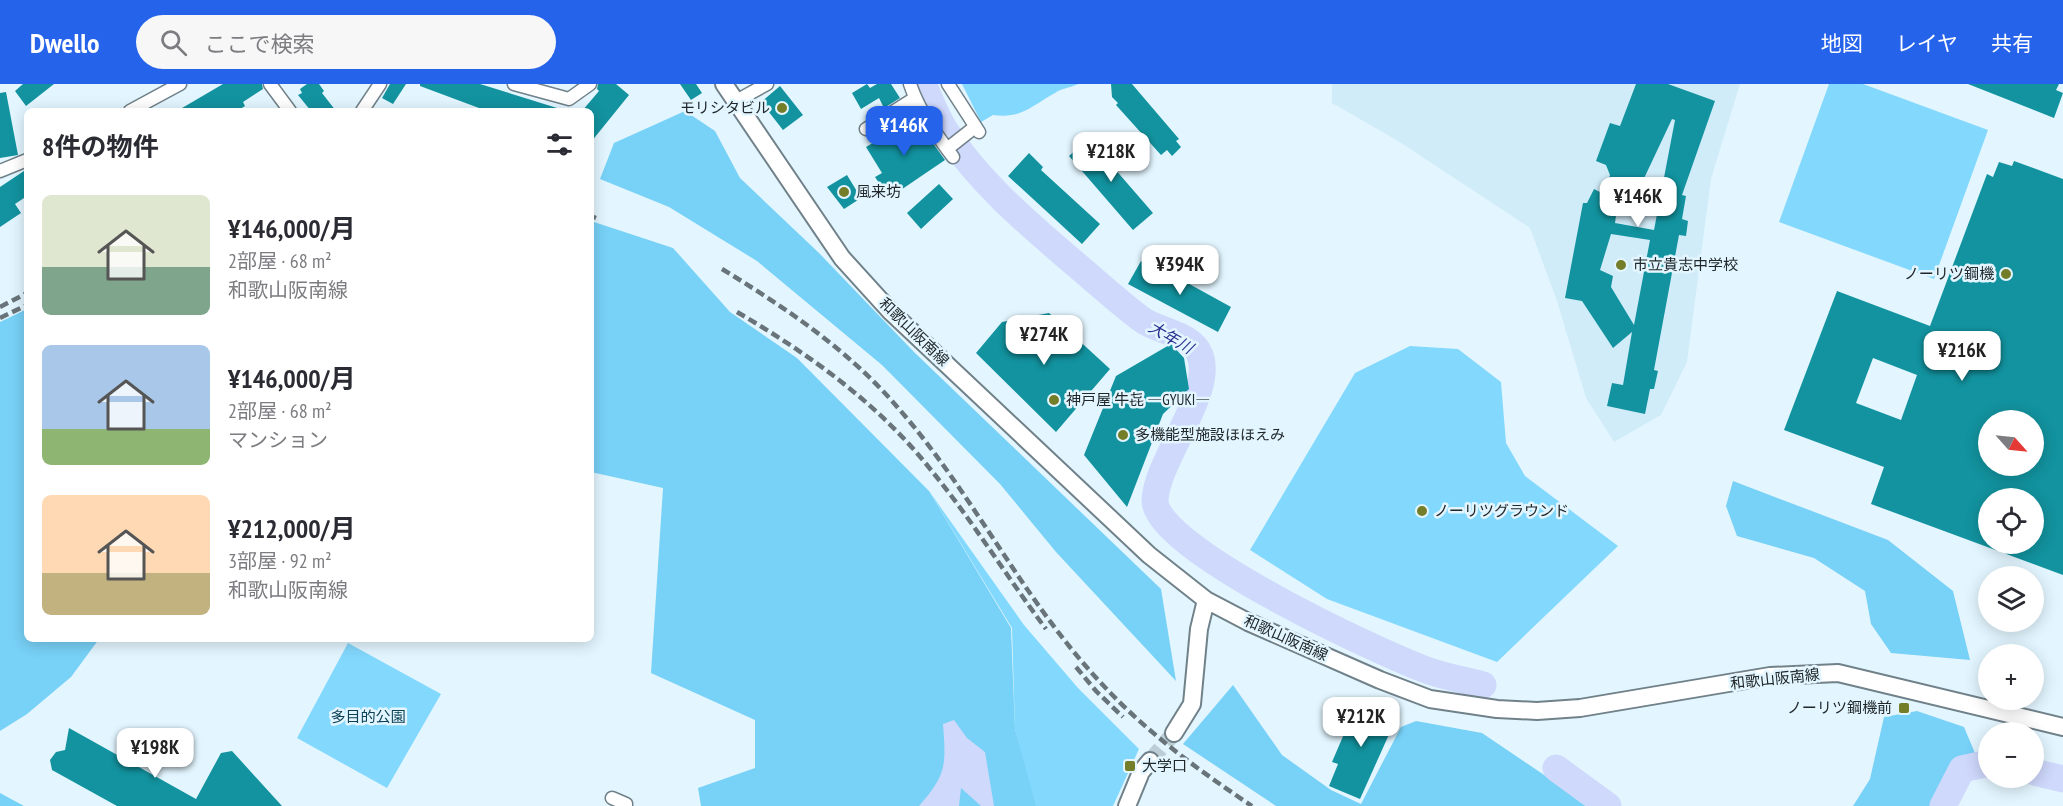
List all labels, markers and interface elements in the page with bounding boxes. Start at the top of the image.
search box [136,15,556,69]
text: Dwello [30,24,100,61]
icon: search [157,26,190,59]
text: ここで検索 [205,30,315,58]
text: 地図 [1821,30,1863,57]
text: レイヤ [1896,30,1958,57]
text: 共有 [1991,30,2033,57]
place label: モリシタビル [680,98,770,117]
marker: モリシタビル [775,101,789,115]
pin: ¥146K [862,106,946,157]
text: ¥146K [880,112,928,138]
icon: filters [543,128,576,161]
text: 8件の物件 [42,130,158,163]
pin: ¥218K [1069,132,1153,183]
text: ¥218K [1087,138,1135,164]
pin: ¥146K [1596,177,1680,228]
place label: 風来坊 [856,182,901,201]
text: ¥146K [1614,183,1662,209]
marker: 風来坊 [837,185,851,199]
text: ¥146,000/月 [228,212,356,245]
icon: home [90,219,162,291]
pin: ¥394K [1138,245,1222,296]
text: 2部屋 · 68 m² [228,248,332,274]
text: ¥394K [1156,251,1204,277]
place label: 市立貴志中学校 [1633,255,1738,274]
marker: 市立貴志中学校 [1614,258,1628,272]
place label: ノーリツ鋼機 [1904,264,1994,283]
marker: ノーリツ鋼機 [1999,267,2013,281]
text: 和歌山阪南線 [228,277,348,303]
street label: 和歌山阪南線 [875,294,953,370]
pin: ¥274K [1002,315,1086,366]
water label: 大年川 [1145,316,1199,359]
text: ¥274K [1020,321,1068,347]
pin: ¥216K [1920,331,2004,382]
text: ¥216K [1938,337,1986,363]
text: ¥146,000/月 [228,362,356,395]
icon: home [90,369,162,441]
place label: 神戸屋 牛㐂 ―GYUKI― [1066,390,1210,409]
marker: 神戸屋 牛㐂 ―GYUKI― [1047,393,1061,407]
text: 2部屋 · 68 m² [228,398,332,424]
north arrow [1978,410,2044,476]
map controls [1978,410,2044,788]
place label: 多機能型施設ほほえみ [1135,425,1285,444]
text: マンション [228,427,328,453]
marker: 多機能型施設ほほえみ [1116,428,1130,442]
button: locate [1978,488,2044,554]
place label: ノーリツグラウンド [1434,501,1569,520]
marker: ノーリツグラウンド [1415,504,1429,518]
text: ¥212,000/月 [228,512,356,545]
icon: home [90,519,162,591]
text: 3部屋 · 92 m² [228,548,332,574]
button: layers [1978,566,2044,632]
text: 和歌山阪南線 [228,577,348,603]
street label: 和歌山阪南線 [1241,611,1331,665]
button: + [1978,644,2044,710]
street label: 和歌山阪南線 [1729,664,1821,693]
pin: ¥212K [1319,697,1403,748]
place label: ノーリツ鋼機前 [1787,698,1892,717]
marker: ノーリツ鋼機前 [1897,701,1911,715]
text: ¥212K [1337,703,1385,729]
park label: 多目的公園 [330,707,406,726]
button: − [1978,722,2044,788]
pin: ¥198K [113,728,197,779]
text: ¥198K [131,734,179,760]
place label: 大学口 [1142,756,1187,775]
marker: 大学口 [1123,759,1137,773]

